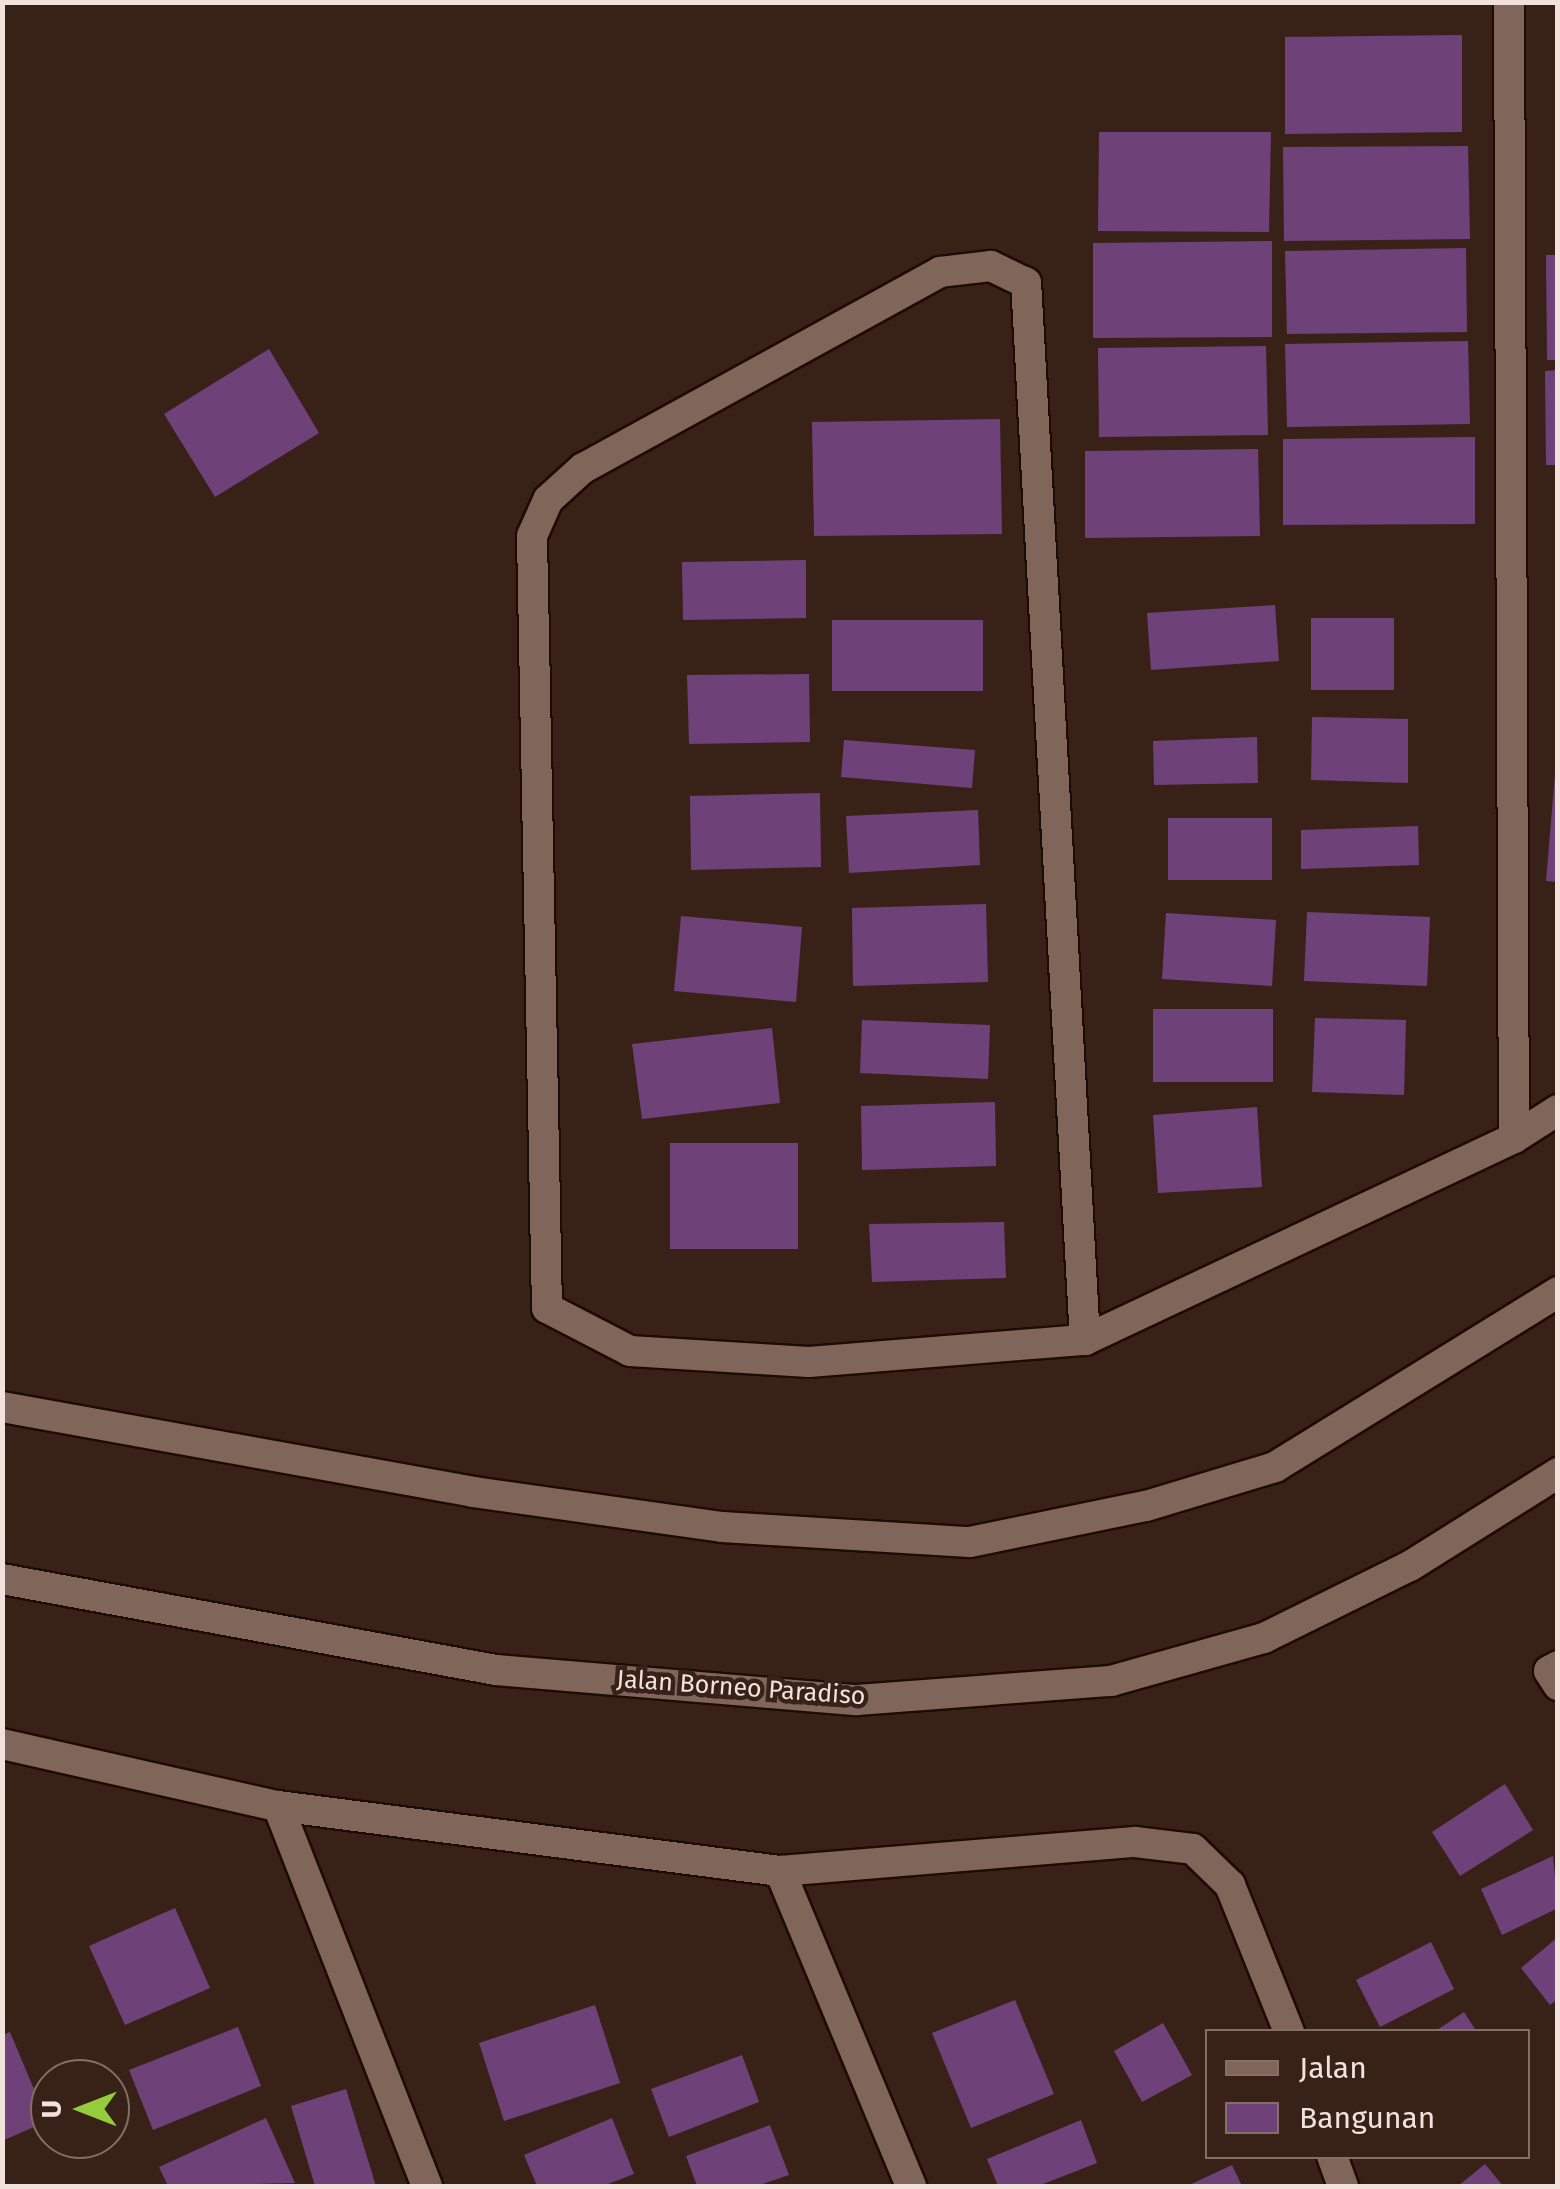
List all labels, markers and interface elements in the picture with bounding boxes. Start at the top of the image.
street label: Jalan Borneo Paradiso [616,1664,866,1712]
legend [1205,2029,1530,2159]
text: Jalan [1299,2050,1367,2086]
north arrow [30,2059,130,2159]
text: U [35,2100,68,2118]
text: Bangunan [1299,2100,1435,2136]

